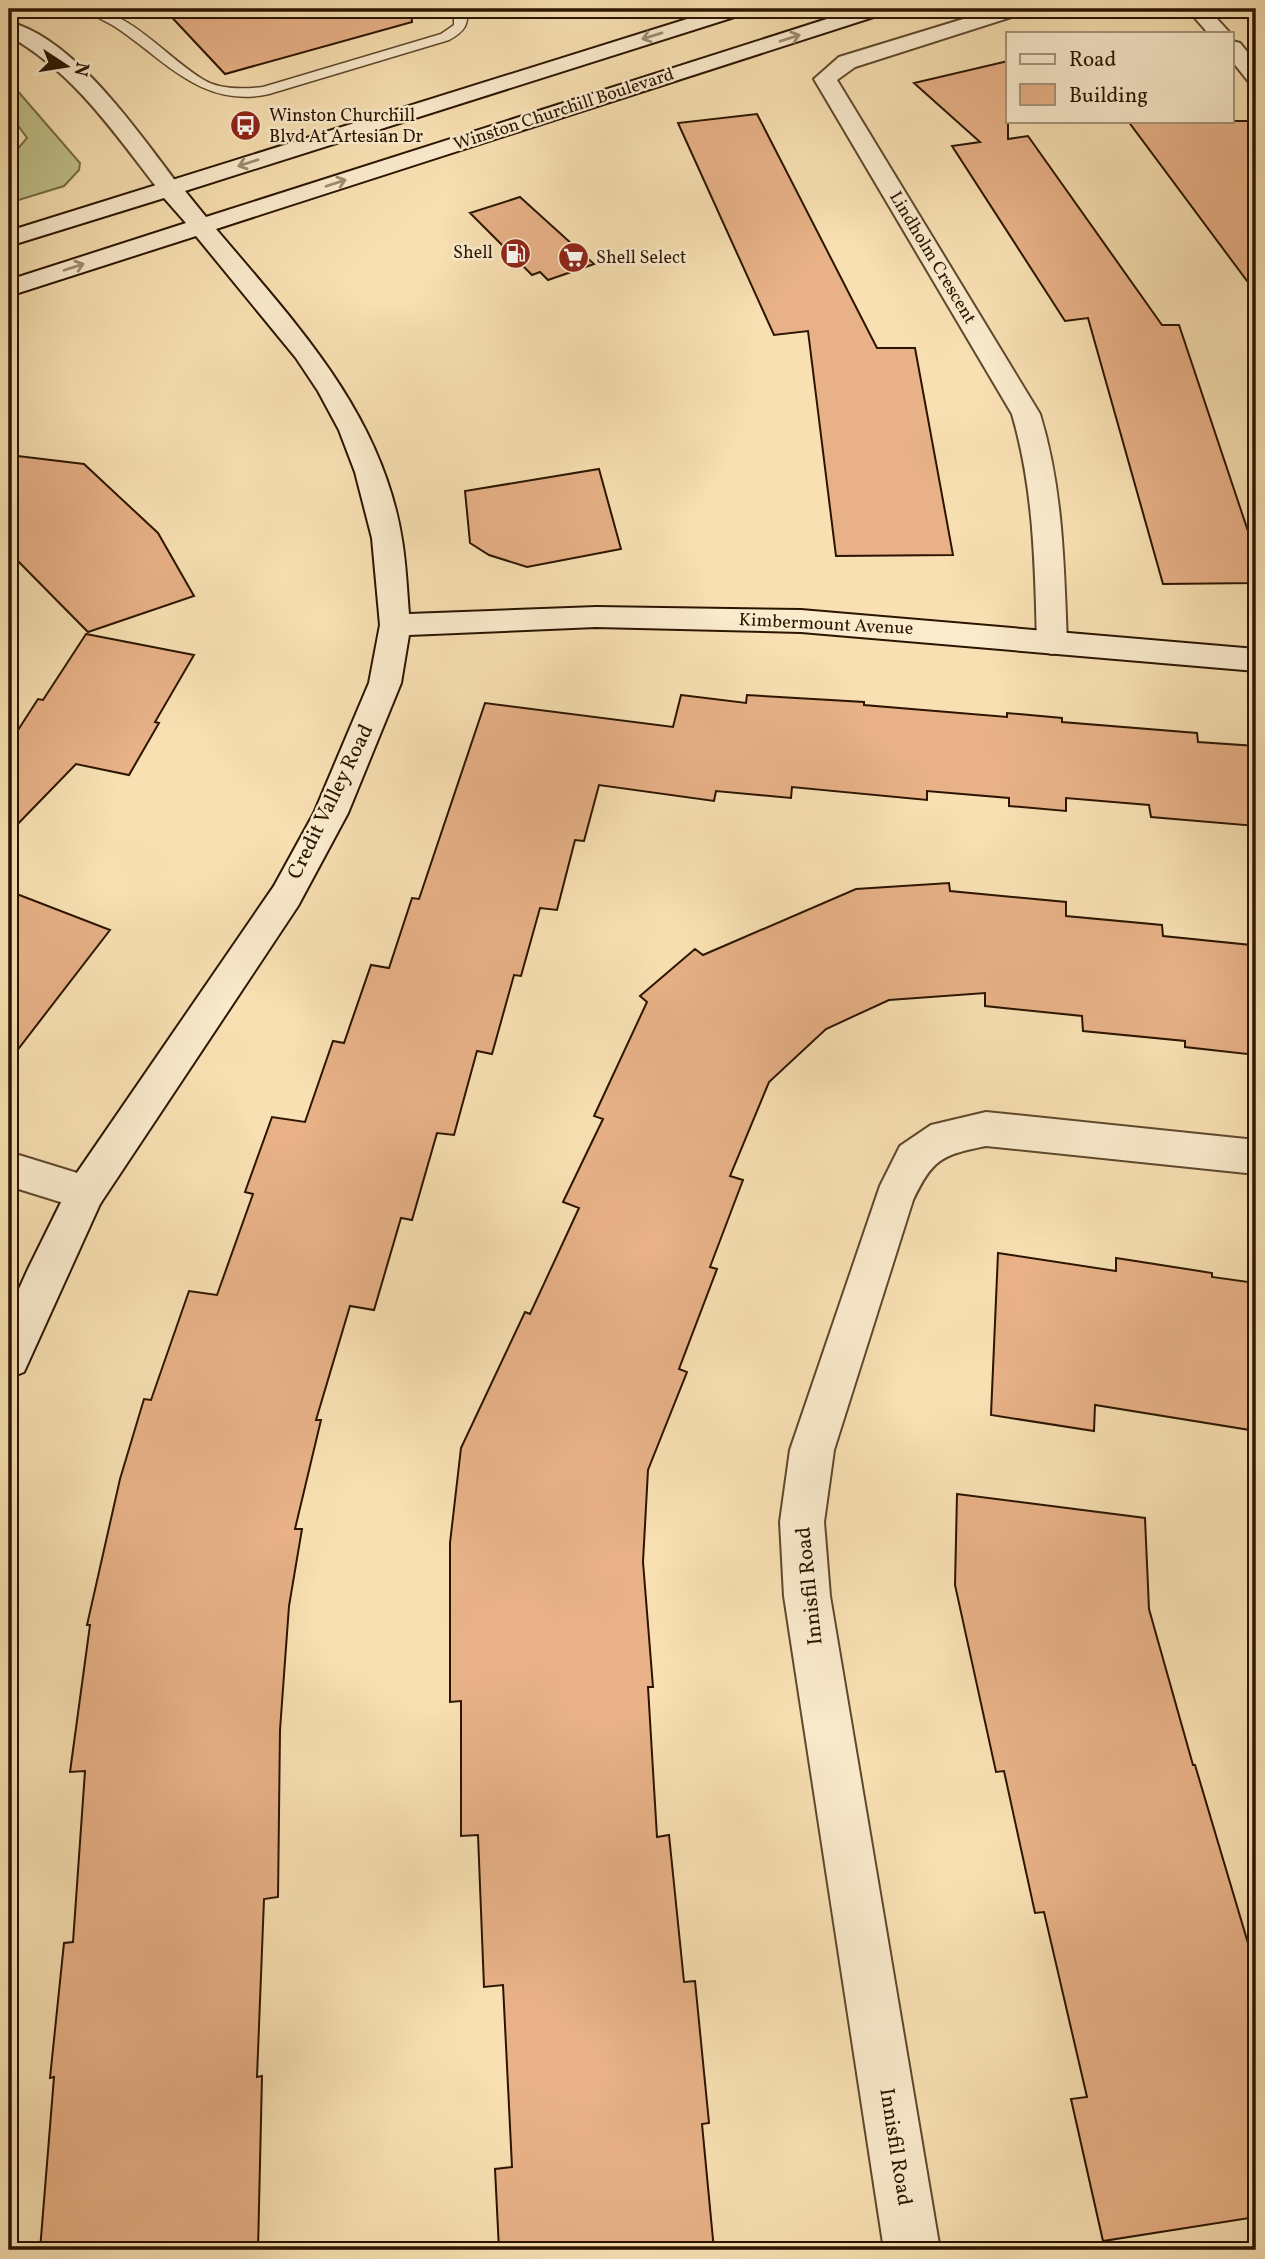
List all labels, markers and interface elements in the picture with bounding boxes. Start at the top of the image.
one-way arrow [778,30,800,43]
one-way arrow [641,31,663,44]
north arrow [32,32,102,102]
legend [1006,32,1234,122]
text: Road [1069,46,1116,75]
text: N [66,60,95,79]
street label: Winston Churchill Boulevard [450,62,678,158]
text: Building [1069,82,1148,111]
place label: Winston Churchill Blvd At Artesian Dr [269,104,423,150]
bus stop icon: Winston Churchill Blvd At Artesian Dr [229,109,263,143]
one-way arrow [237,157,259,170]
one-way arrow [324,176,346,188]
street label: Lindholm Crescent [883,187,981,329]
fuel station icon: Shell [499,236,533,270]
place label: Shell [453,241,493,266]
supermarket icon: Shell Select [556,241,590,275]
place label: Shell Select [596,246,686,271]
one-way arrow [62,260,84,273]
street label: Kimbermount Avenue [738,608,914,642]
street label: Credit Valley Road [281,720,381,884]
street label: Innisfil Road [789,1525,831,1647]
street label: Innisfil Road [871,2086,919,2208]

